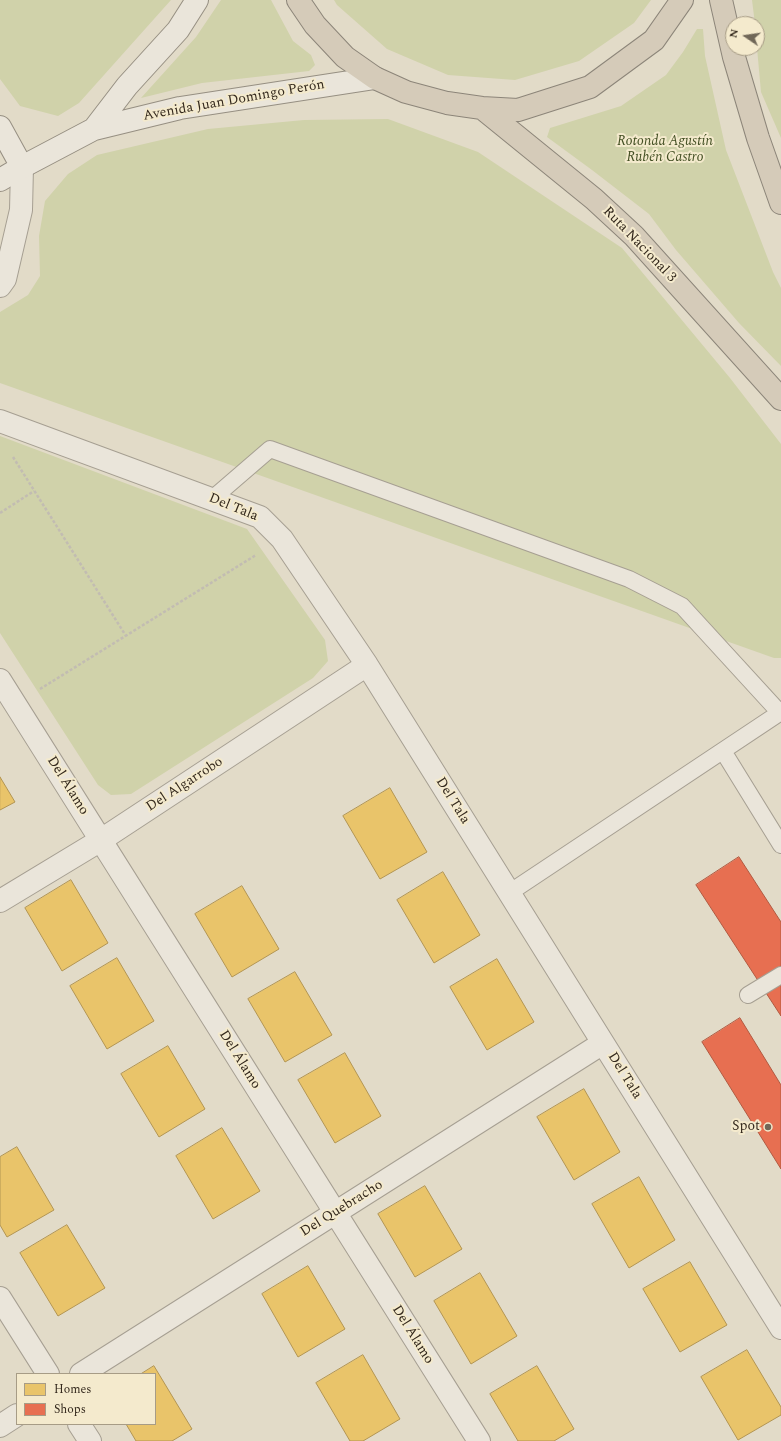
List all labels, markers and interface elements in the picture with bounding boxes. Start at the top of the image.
north arrow [725,16,765,56]
text: N [725,27,743,40]
street label: Avenida Juan Domingo Perón [142,77,326,125]
park label: Rotonda Agustín Rubén Castro [617,134,713,166]
street label: Ruta Nacional 3 [599,204,679,286]
street label: Del Tala [206,490,260,526]
street label: Del Álamo [42,753,92,819]
street label: Del Algarrobo [143,754,227,816]
street label: Del Tala [431,775,473,827]
street label: Del Álamo [214,1027,264,1093]
street label: Del Tala [603,1050,645,1102]
place label: Spot [732,1119,760,1135]
marker: Spot [763,1122,773,1132]
street label: Del Quebracho [298,1177,386,1241]
street label: Del Álamo [387,1302,437,1368]
legend [16,1373,156,1425]
text: Homes [54,1380,92,1399]
text: Shops [54,1400,86,1419]

